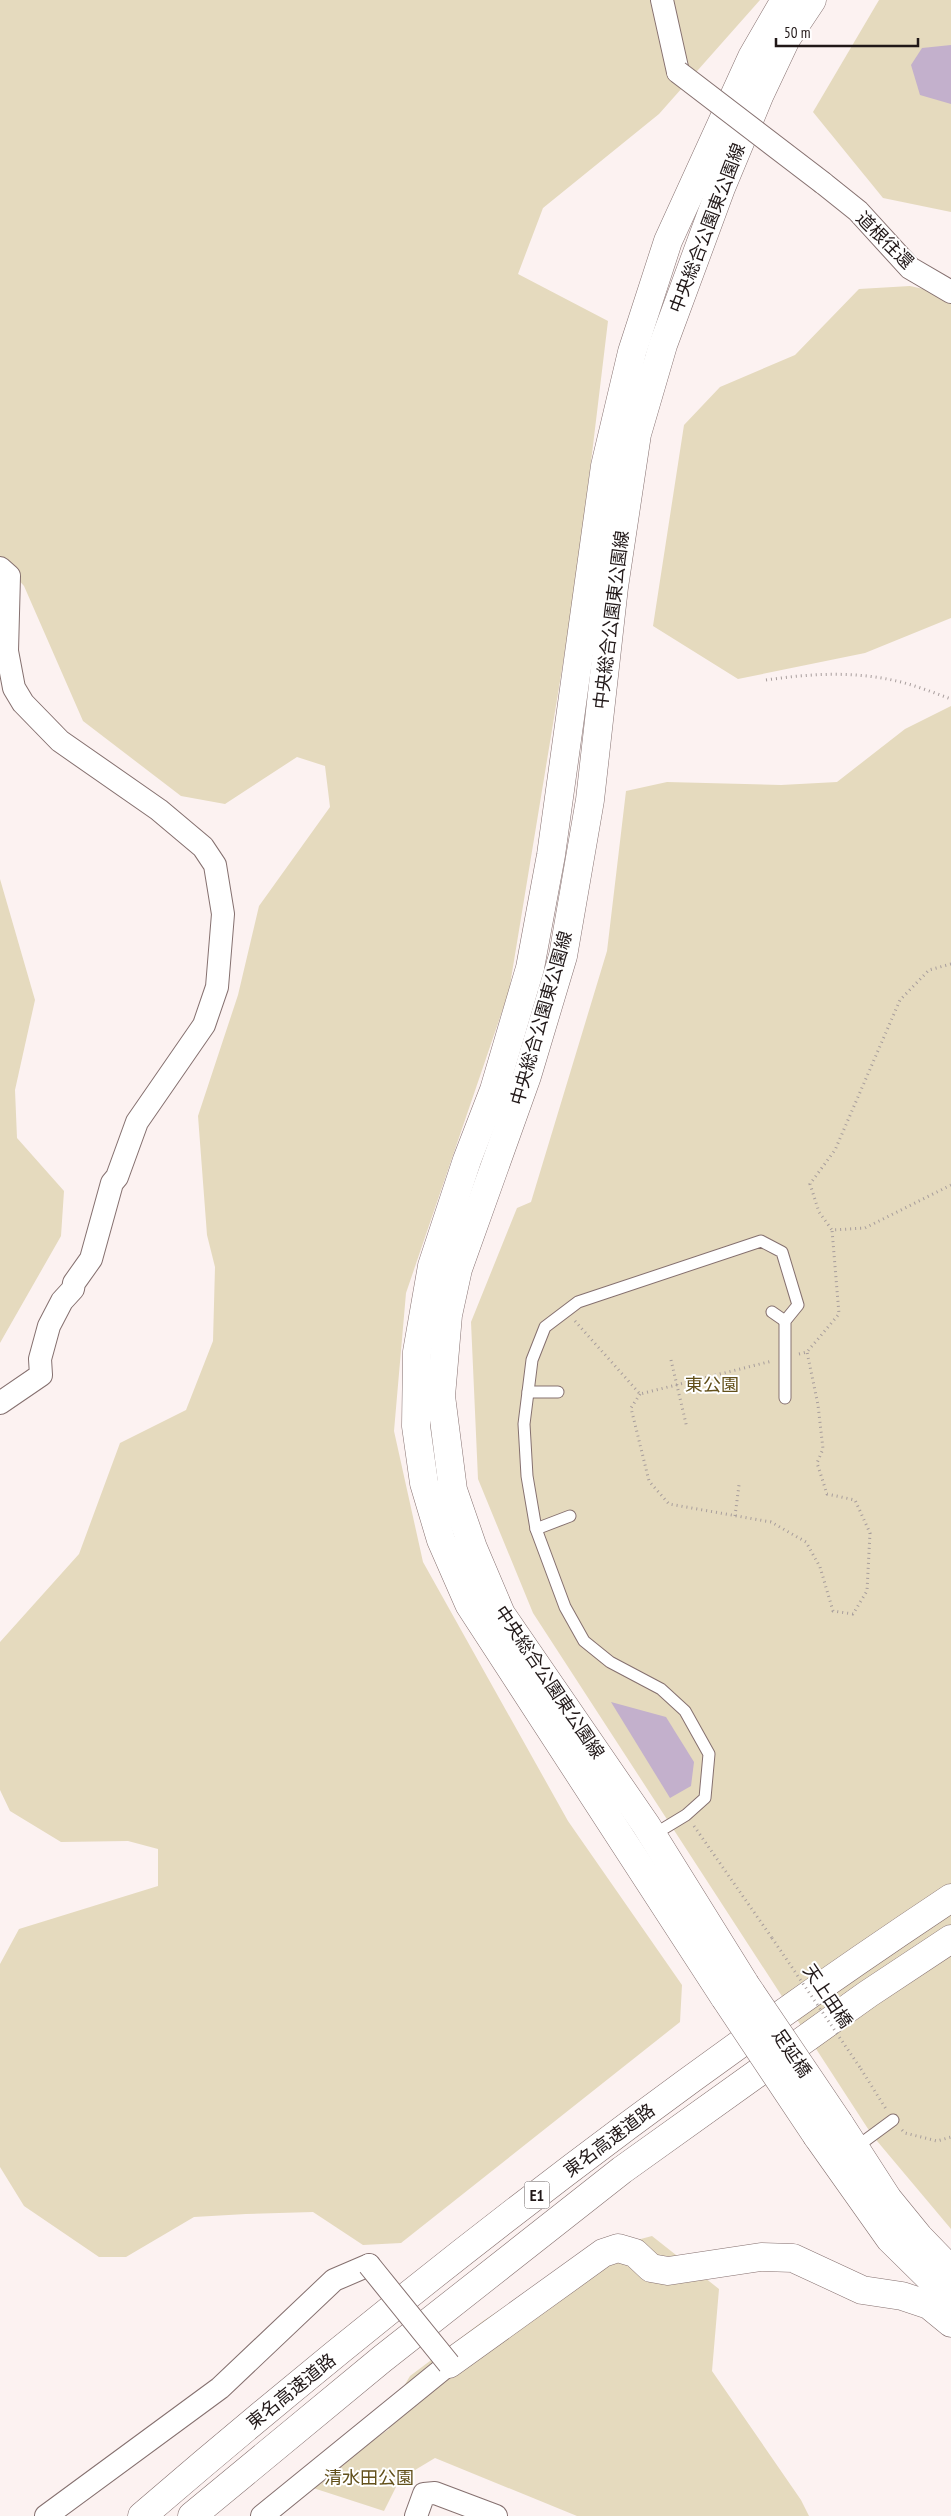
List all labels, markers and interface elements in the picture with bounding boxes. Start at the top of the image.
scale bar [776,15,918,47]
text: 50 m [784,23,810,42]
street label: 中央総合公園東公園線 [664,140,750,316]
street label: 道根往還 [851,206,919,274]
street label: 中央総合公園東公園線 [589,529,633,711]
street label: 中央総合公園東公園線 [505,928,577,1108]
park label: 東公園 [685,1373,739,1396]
street label: 中央総合公園東公園線 [490,1601,610,1763]
street label: 天上田橋 [798,1960,858,2032]
street label: 足延橋 [767,2024,817,2082]
street label: 東名高速道路 [559,2098,659,2182]
road number: E1 [524,2182,550,2208]
street label: 東名高速道路 [242,2348,340,2434]
park label: 清水田公園 [324,2466,414,2489]

